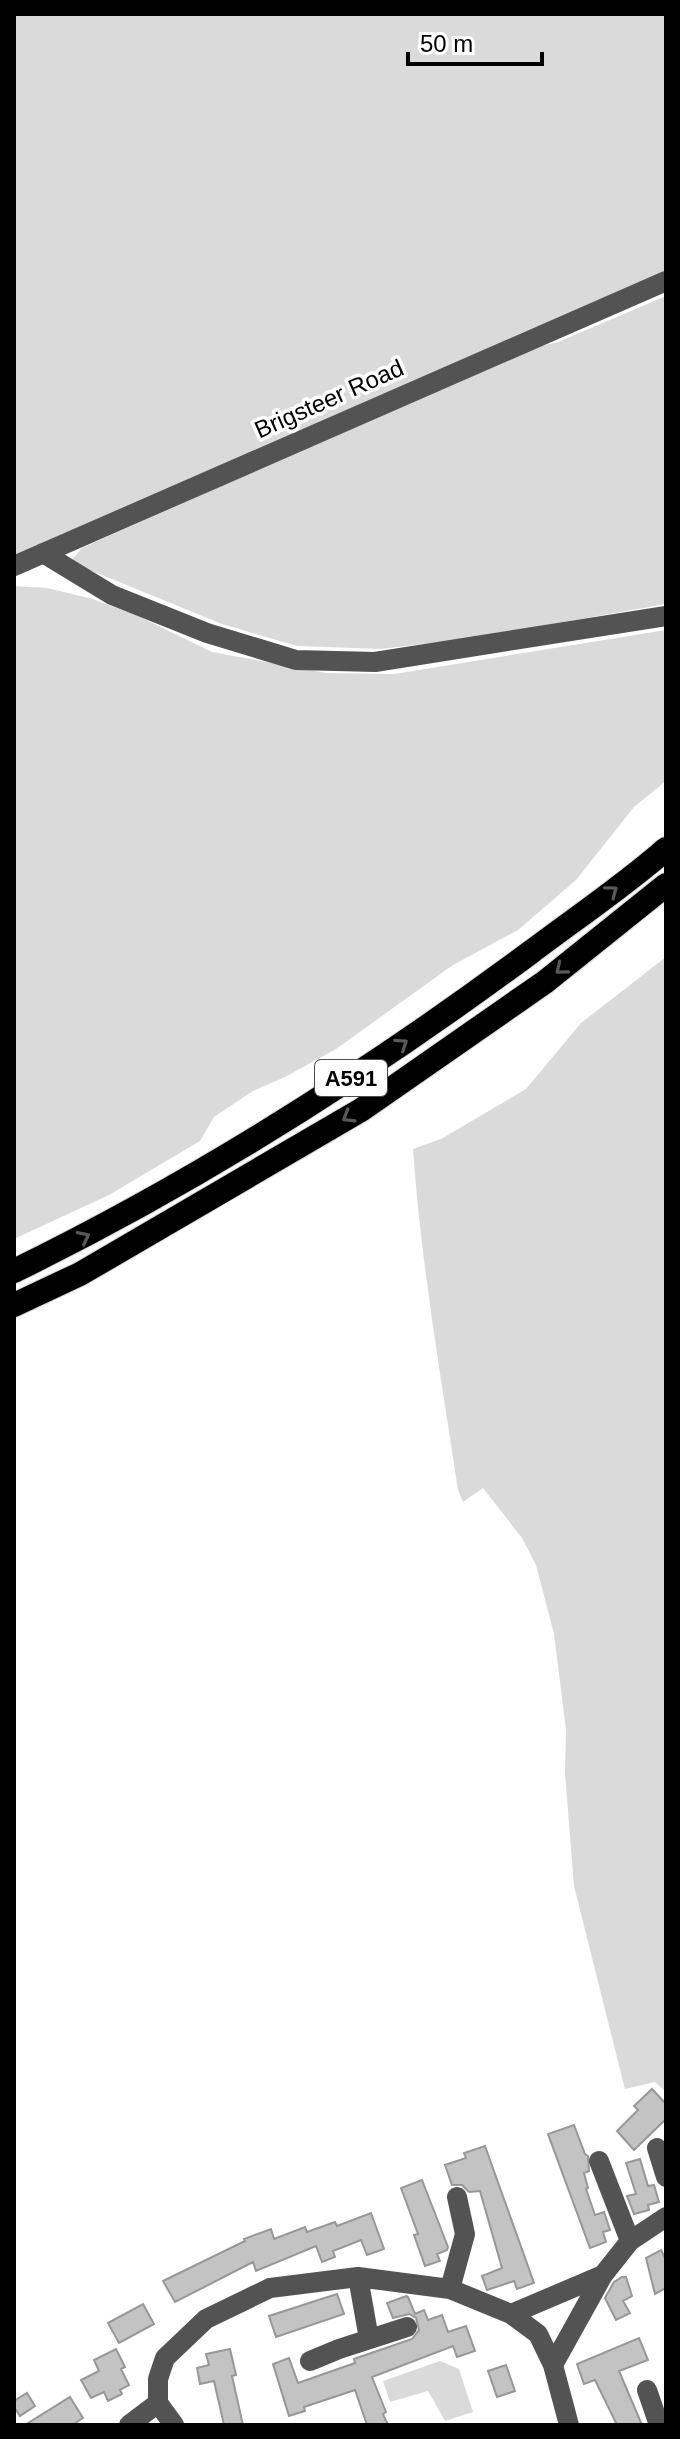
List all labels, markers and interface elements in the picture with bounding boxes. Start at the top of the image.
scale bar [408,16,542,66]
text: 50 m [420,30,473,57]
street label: Brigsteer Road [250,354,407,443]
one-way arrow [603,886,618,901]
one-way arrow [556,959,570,974]
one-way arrow [393,1039,407,1054]
road number: A591 [315,1060,387,1096]
one-way arrow [342,1108,357,1123]
one-way arrow [75,1231,90,1246]

